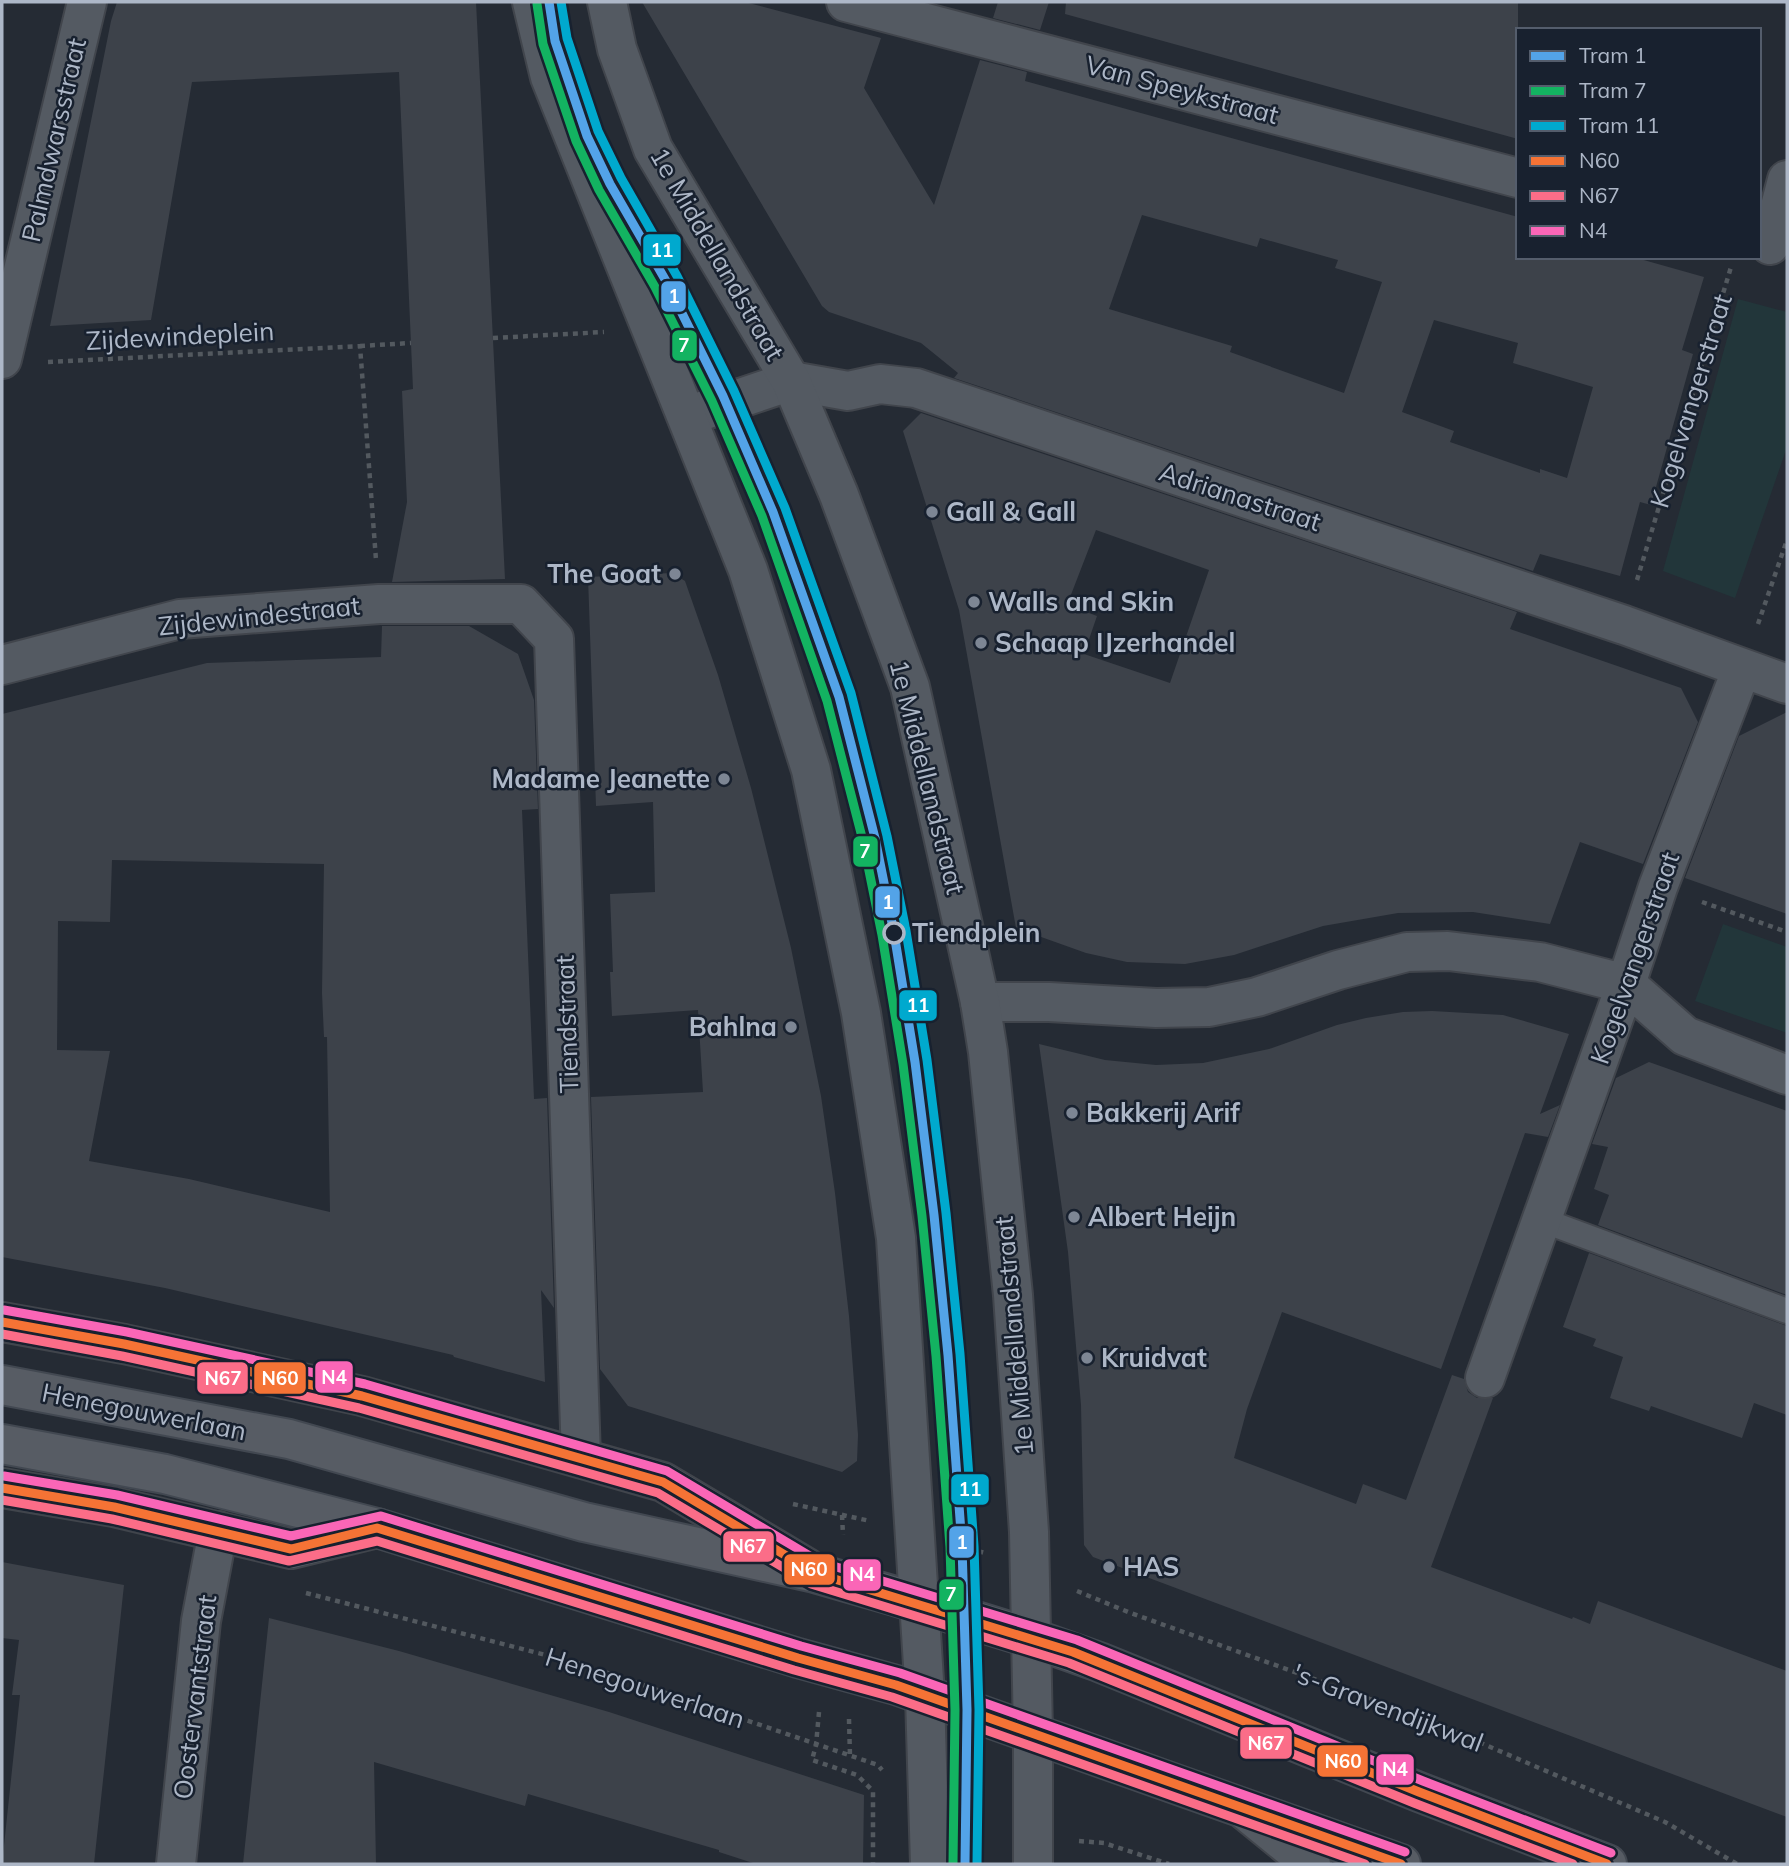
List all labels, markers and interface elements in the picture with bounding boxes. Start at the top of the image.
legend [1516,28,1761,259]
street label: Palmdwarsstraat [14,35,93,245]
text: Tram 1 [1579,42,1647,68]
street label: Van Speykstraat [1082,48,1282,131]
text: Tram 7 [1579,77,1647,103]
text: Tram 11 [1579,112,1659,138]
street label: 1e Middellandstraat [643,142,791,366]
text: N60 [1579,147,1620,173]
text: N67 [1579,182,1620,208]
text: N4 [1579,217,1608,243]
line badge: 11 [642,233,682,267]
text: 11 [651,238,673,262]
line badge: 1 [660,280,687,313]
street label: Kogelvangerstraat [1642,290,1739,512]
street label: Zijdewindeplein [85,314,275,357]
line badge: 7 [671,329,698,362]
text: 7 [678,333,690,357]
street label: Adrianastraat [1155,455,1325,538]
place label: Gall & Gall [946,495,1076,528]
marker: Gall & Gall [924,504,940,520]
place label: The Goat [547,557,661,590]
marker: The Goat [667,566,683,582]
place label: Walls and Skin [988,585,1174,618]
street label: Zijdewindestraat [156,588,361,643]
marker: Walls and Skin [966,594,982,610]
place label: Schaap IJzerhandel [995,626,1235,659]
marker: Schaap IJzerhandel [973,635,989,651]
street label: 1e Middellandstraat [882,656,973,898]
place label: Madame Jeanette [492,762,710,795]
marker: Madame Jeanette [716,771,732,787]
line badge: 7 [852,835,879,868]
text: 7 [859,839,871,863]
street label: Kogelvangerstraat [1583,847,1686,1068]
line badge: 1 [874,885,901,919]
text: 1 [882,890,894,914]
place label: Tiendplein [912,916,1041,949]
marker: Tiendplein [883,922,905,944]
street label: Tiendstraat [548,954,585,1094]
line badge: 11 [898,989,938,1022]
text: 11 [907,993,929,1017]
place label: Bahlna [689,1010,777,1043]
marker: Bahlna [783,1019,799,1035]
place label: Bakkerij Arif [1086,1096,1240,1129]
marker: Bakkerij Arif [1064,1105,1080,1121]
place label: Albert Heijn [1088,1200,1236,1233]
marker: Albert Heijn [1066,1209,1082,1225]
street label: 1e Middellandstraat [987,1215,1040,1457]
place label: Kruidvat [1101,1341,1207,1374]
marker: Kruidvat [1079,1350,1095,1366]
line badge: N4 [314,1360,354,1394]
line badge: N67 [196,1361,249,1395]
line badge: N60 [253,1361,307,1395]
text: N4 [321,1365,347,1389]
text: N67 [204,1366,242,1390]
text: N60 [261,1366,299,1390]
street label: Henegouwerlaan [39,1376,249,1448]
line badge: 11 [950,1473,990,1506]
text: 11 [959,1477,981,1501]
line badge: 1 [948,1525,975,1559]
line badge: N67 [722,1530,775,1563]
text: 1 [956,1530,968,1554]
text: N67 [729,1534,767,1558]
place label: HAS [1123,1550,1179,1583]
line badge: N60 [783,1553,836,1586]
text: N60 [790,1557,828,1581]
line badge: N4 [842,1558,882,1592]
marker: HAS [1101,1559,1117,1575]
text: N4 [849,1562,875,1586]
line badge: 7 [938,1578,965,1611]
text: 7 [945,1582,957,1606]
street label: Oostervantstraat [166,1593,223,1801]
street label: Henegouwerlaan [541,1640,749,1735]
street label: 's-Gravendijkwal [1288,1656,1488,1759]
line badge: N67 [1239,1726,1293,1760]
text: N67 [1247,1731,1285,1755]
line badge: N60 [1316,1744,1369,1778]
text: N60 [1324,1749,1362,1773]
line badge: N4 [1375,1753,1415,1786]
text: N4 [1382,1757,1408,1781]

